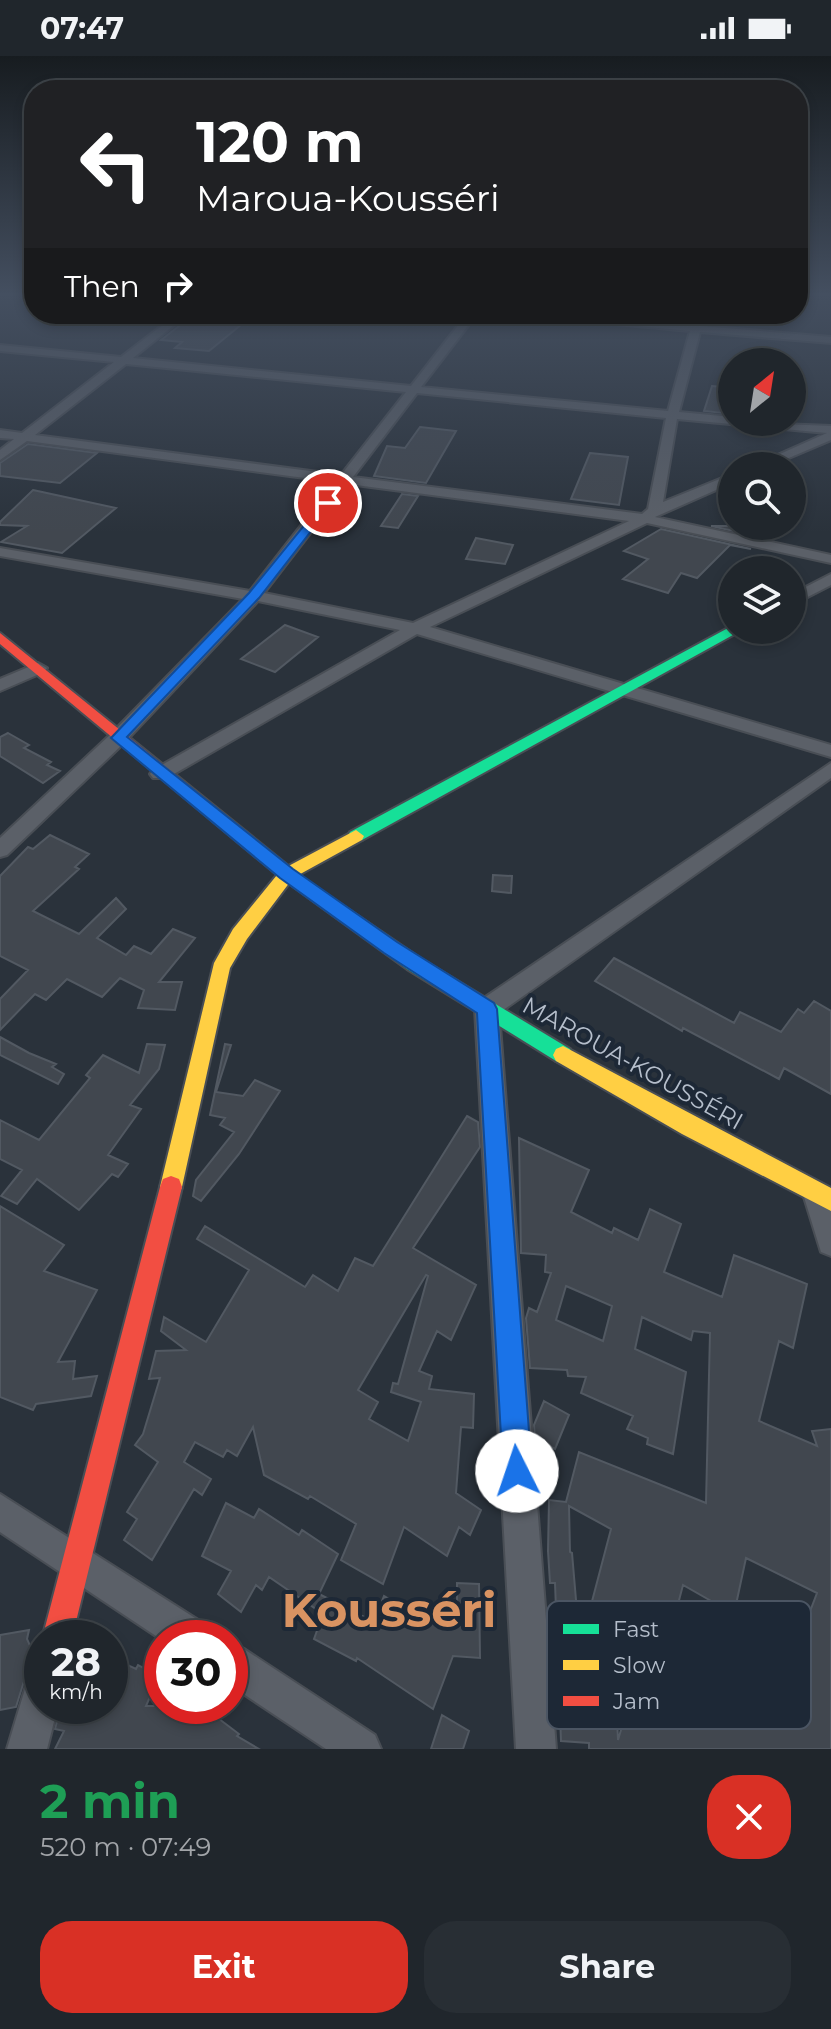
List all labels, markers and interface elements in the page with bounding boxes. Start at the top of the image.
text: 07:47 [40,10,124,47]
text: 120 m [196,108,364,176]
icon: left [64,112,168,216]
text: Maroua-Kousséri [196,176,500,220]
icon: right [156,264,200,308]
text: Then [64,268,140,305]
north arrow [718,348,806,436]
map controls [718,348,806,644]
button: search [718,452,806,540]
pin [294,469,362,537]
icon: arrive [306,481,350,525]
button: layers [718,556,806,644]
street label: MAROUA-KOUSSÉRI [518,990,748,1136]
position arrow [475,1429,559,1513]
district label: Kousséri [281,1581,497,1639]
legend [547,1601,811,1729]
text: Fast [613,1616,659,1643]
speed limit sign: 30 [144,1620,248,1724]
text: 28 [51,1637,101,1686]
text: Slow [613,1652,666,1679]
text: km/h [49,1680,103,1704]
text: Jam [612,1688,660,1715]
text: 2 min [40,1772,180,1830]
button: close [707,1775,791,1859]
text: 520 m · 07:49 [40,1831,211,1863]
button: Exit [40,1921,408,2013]
button: Share [424,1921,791,2013]

